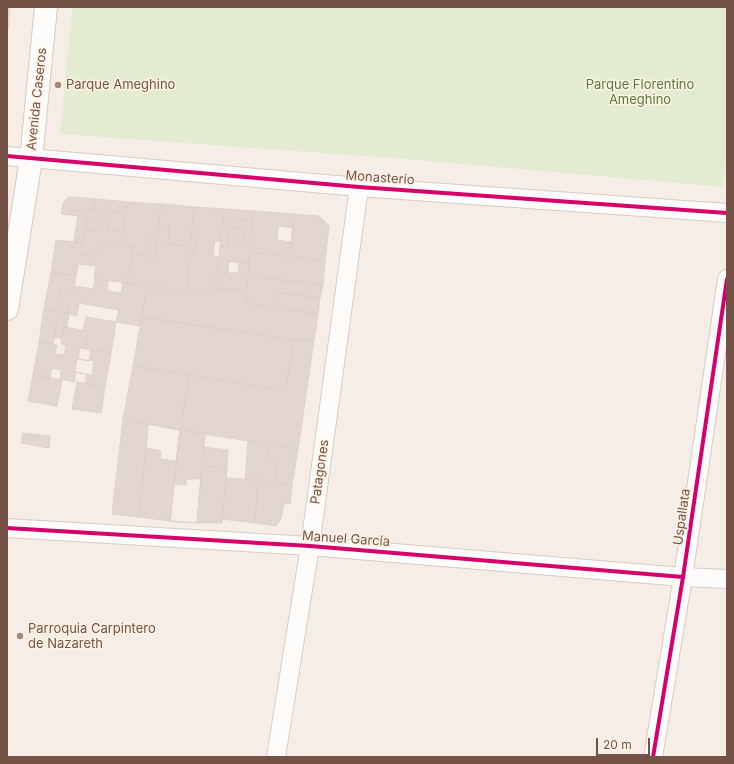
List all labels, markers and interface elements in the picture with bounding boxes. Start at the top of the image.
street label: Avenida Caseros [24,47,50,151]
place label: Parque Ameghino [66,77,175,93]
park label: Parque Florentino Ameghino [586,77,694,108]
marker: Parque Ameghino [53,80,63,90]
street label: Monasterio [345,168,415,188]
street label: Patagones [308,439,332,505]
street label: Uspallata [670,488,694,546]
street label: Manuel García [301,528,391,550]
place label: Parroquia Carpintero de Nazareth [28,621,156,652]
marker: Parroquia Carpintero de Nazareth [15,631,25,641]
scale bar [598,730,652,756]
text: 20 m [603,737,632,752]

